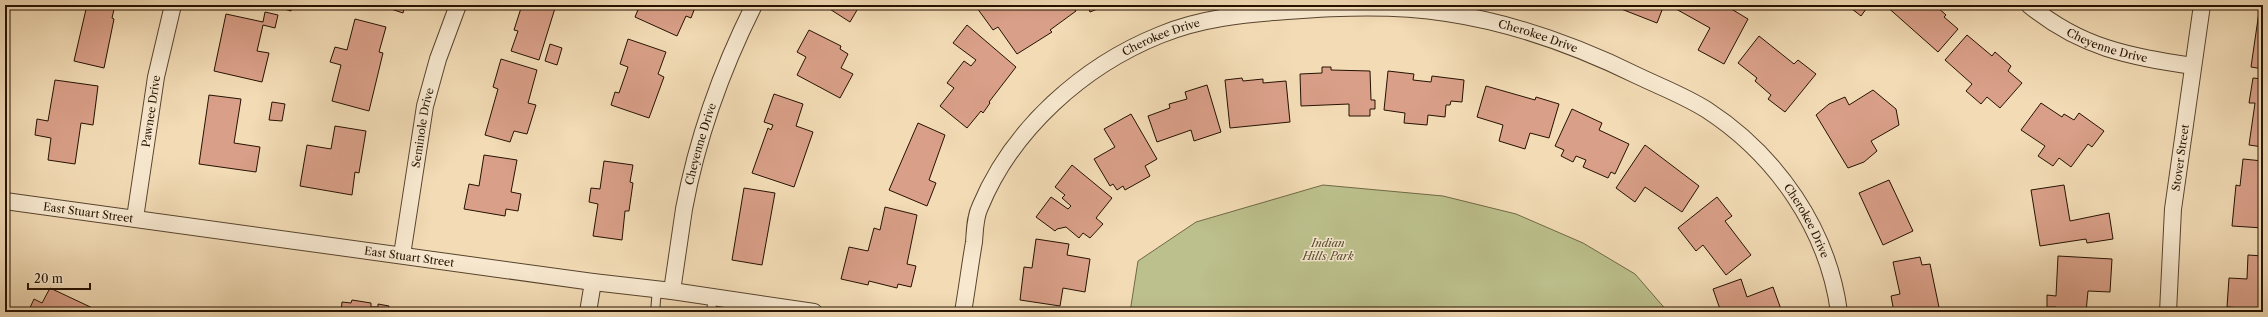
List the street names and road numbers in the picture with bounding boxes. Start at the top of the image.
street label: Cherokee Drive [1120,16,1201,59]
street label: Cherokee Drive [1497,17,1580,55]
street label: Cheyenne Drive [2064,25,2149,65]
street label: Pawnee Drive [139,74,163,148]
street label: Seminole Drive [409,86,437,169]
street label: Cheyenne Drive [682,101,719,186]
street label: Stover Street [2169,123,2192,192]
street label: Cherokee Drive [1781,181,1832,260]
street label: East Stuart Street [42,199,134,226]
street label: East Stuart Street [363,244,455,270]

